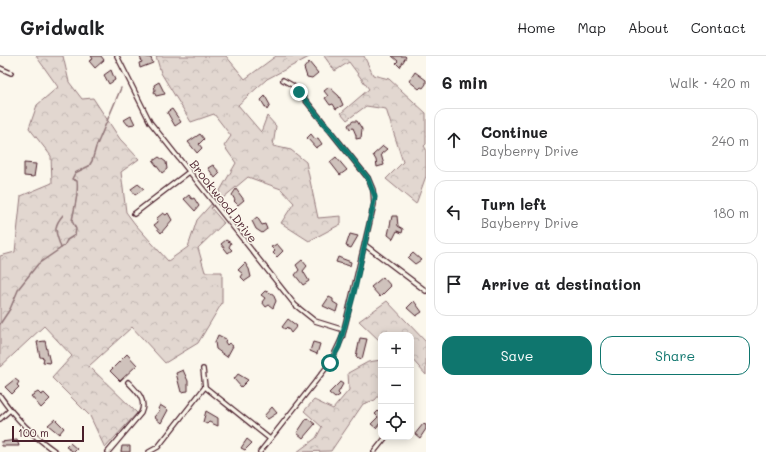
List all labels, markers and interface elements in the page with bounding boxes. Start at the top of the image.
text: Gridwalk [20,15,105,40]
text: Home [517,18,555,37]
text: Map [577,18,606,37]
text: About [628,18,669,37]
text: Contact [691,18,746,37]
text: 6 min [442,71,487,93]
text: Walk · 420 m [669,74,750,91]
route end [290,83,308,101]
text: Continue [481,122,548,142]
icon: ahead [443,129,465,151]
text: 240 m [712,132,749,149]
text: Bayberry Drive [481,142,579,159]
street label: Brookwood Drive [187,156,261,246]
text: Turn left [481,194,546,214]
icon: left [443,201,465,223]
text: 180 m [713,204,749,221]
text: Bayberry Drive [481,214,579,231]
icon: arrive [443,273,465,295]
text: Arrive at destination [481,274,641,294]
map controls [378,332,414,440]
button: + [378,332,414,368]
button: Save [442,336,592,375]
button: Share [600,336,750,375]
route start [321,354,339,372]
button: − [378,368,414,404]
button: locate [378,404,414,440]
scale bar [12,424,84,443]
text: 100 m [18,425,49,440]

